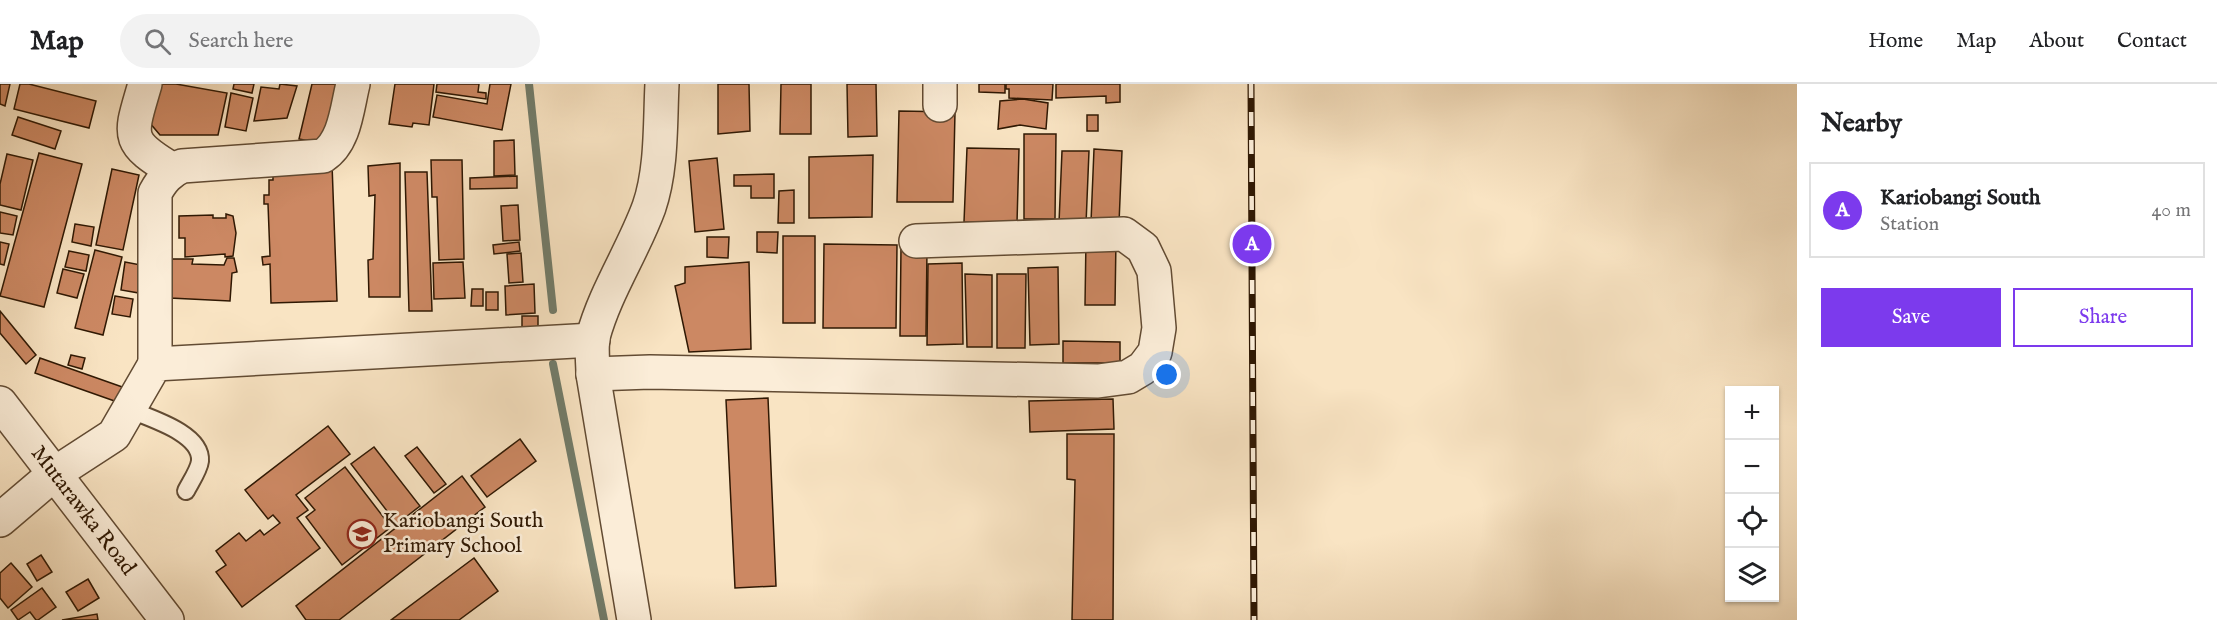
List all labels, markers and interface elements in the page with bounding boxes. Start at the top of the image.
search box [120,14,540,68]
text: Map [30,24,84,59]
icon: search [141,25,174,58]
text: Search here [189,27,293,55]
text: Home [1868,28,1923,55]
text: Map [1956,28,1996,55]
text: About [2029,28,2084,55]
text: Contact [2117,28,2187,55]
text: Nearby [1821,107,1902,140]
text: Kariobangi South [1880,184,2040,212]
text: A [1836,198,1849,223]
text: 40 m [2152,198,2191,223]
text: Station [1880,212,1939,237]
pin: A [1232,222,1272,266]
button: Save [1821,288,2001,347]
button: Share [2013,288,2193,347]
your location [1152,360,1181,389]
map controls [1725,386,1779,602]
button: + [1725,386,1779,440]
street label: Mutarawka Road [24,440,142,581]
button: − [1725,440,1779,494]
button: locate [1725,494,1779,548]
place label: Kariobangi South Primary School [383,507,544,560]
school or university icon: Kariobangi South Primary School [346,518,378,550]
button: layers [1725,548,1779,602]

